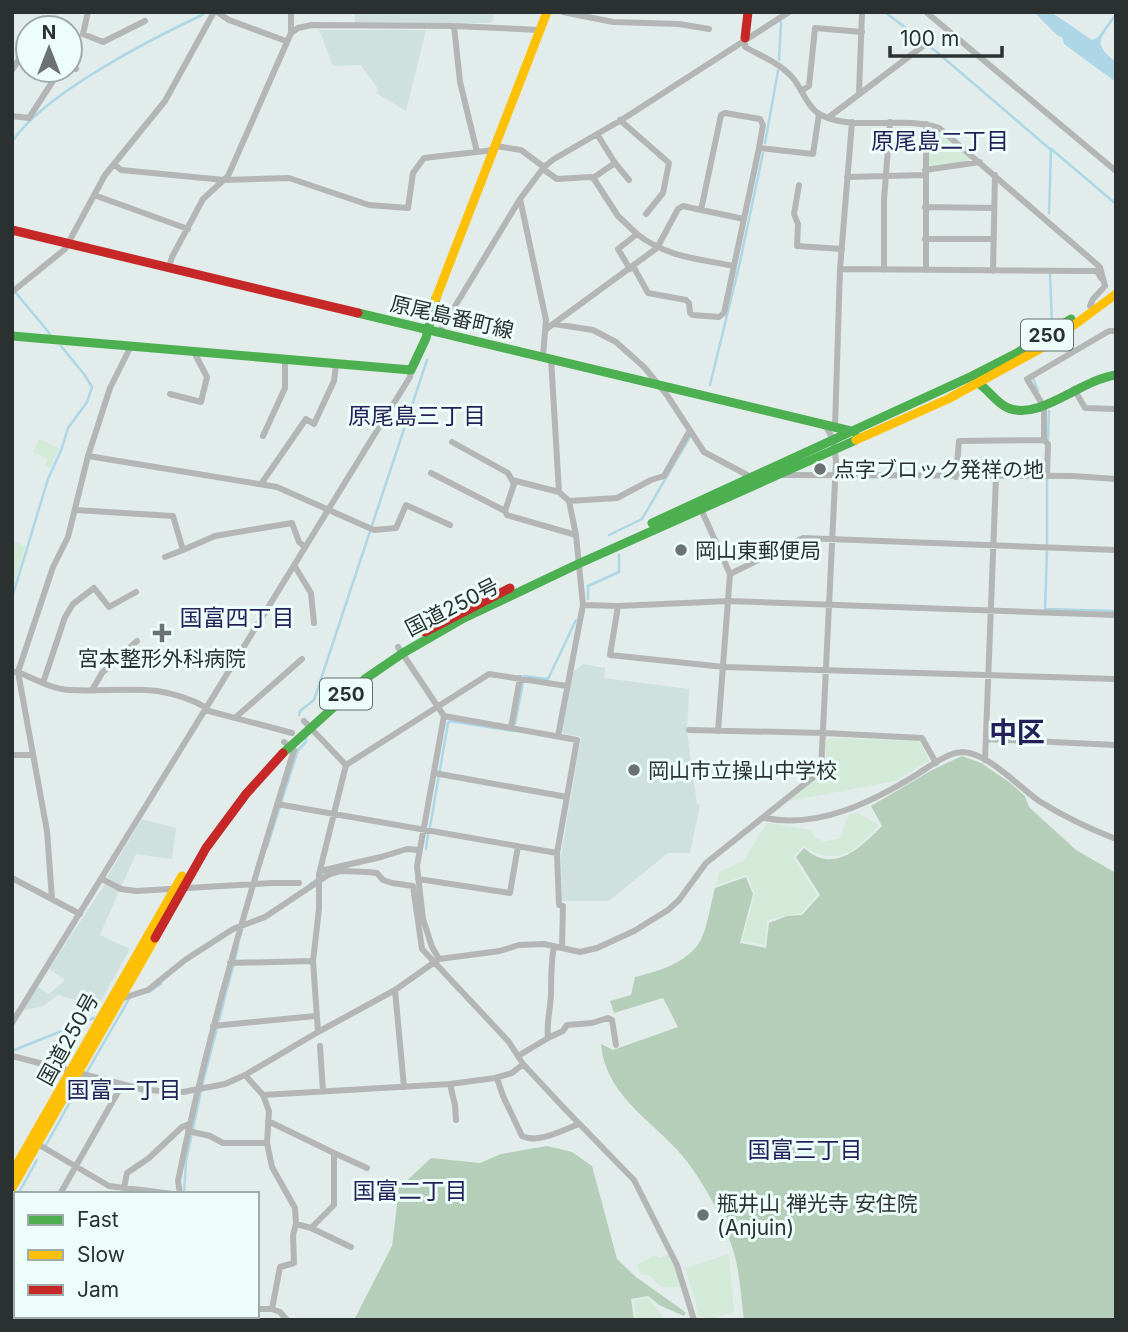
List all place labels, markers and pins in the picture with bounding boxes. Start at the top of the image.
place label: 点字ブロック発祥の地 [834,457,1044,482]
marker: 点字ブロック発祥の地 [812,461,828,477]
place label: 岡山東郵便局 [695,538,821,563]
marker: 岡山東郵便局 [673,542,689,558]
marker: 宮本整形外科病院 [152,623,172,643]
place label: 宮本整形外科病院 [78,646,246,671]
place label: 岡山市立操山中学校 [648,758,837,783]
marker: 岡山市立操山中学校 [626,762,642,778]
place label: 瓶井山 禅光寺 安住院 (Anjuin) [717,1191,918,1240]
marker: 瓶井山 禅光寺 安住院 (Anjuin) [695,1207,711,1223]

